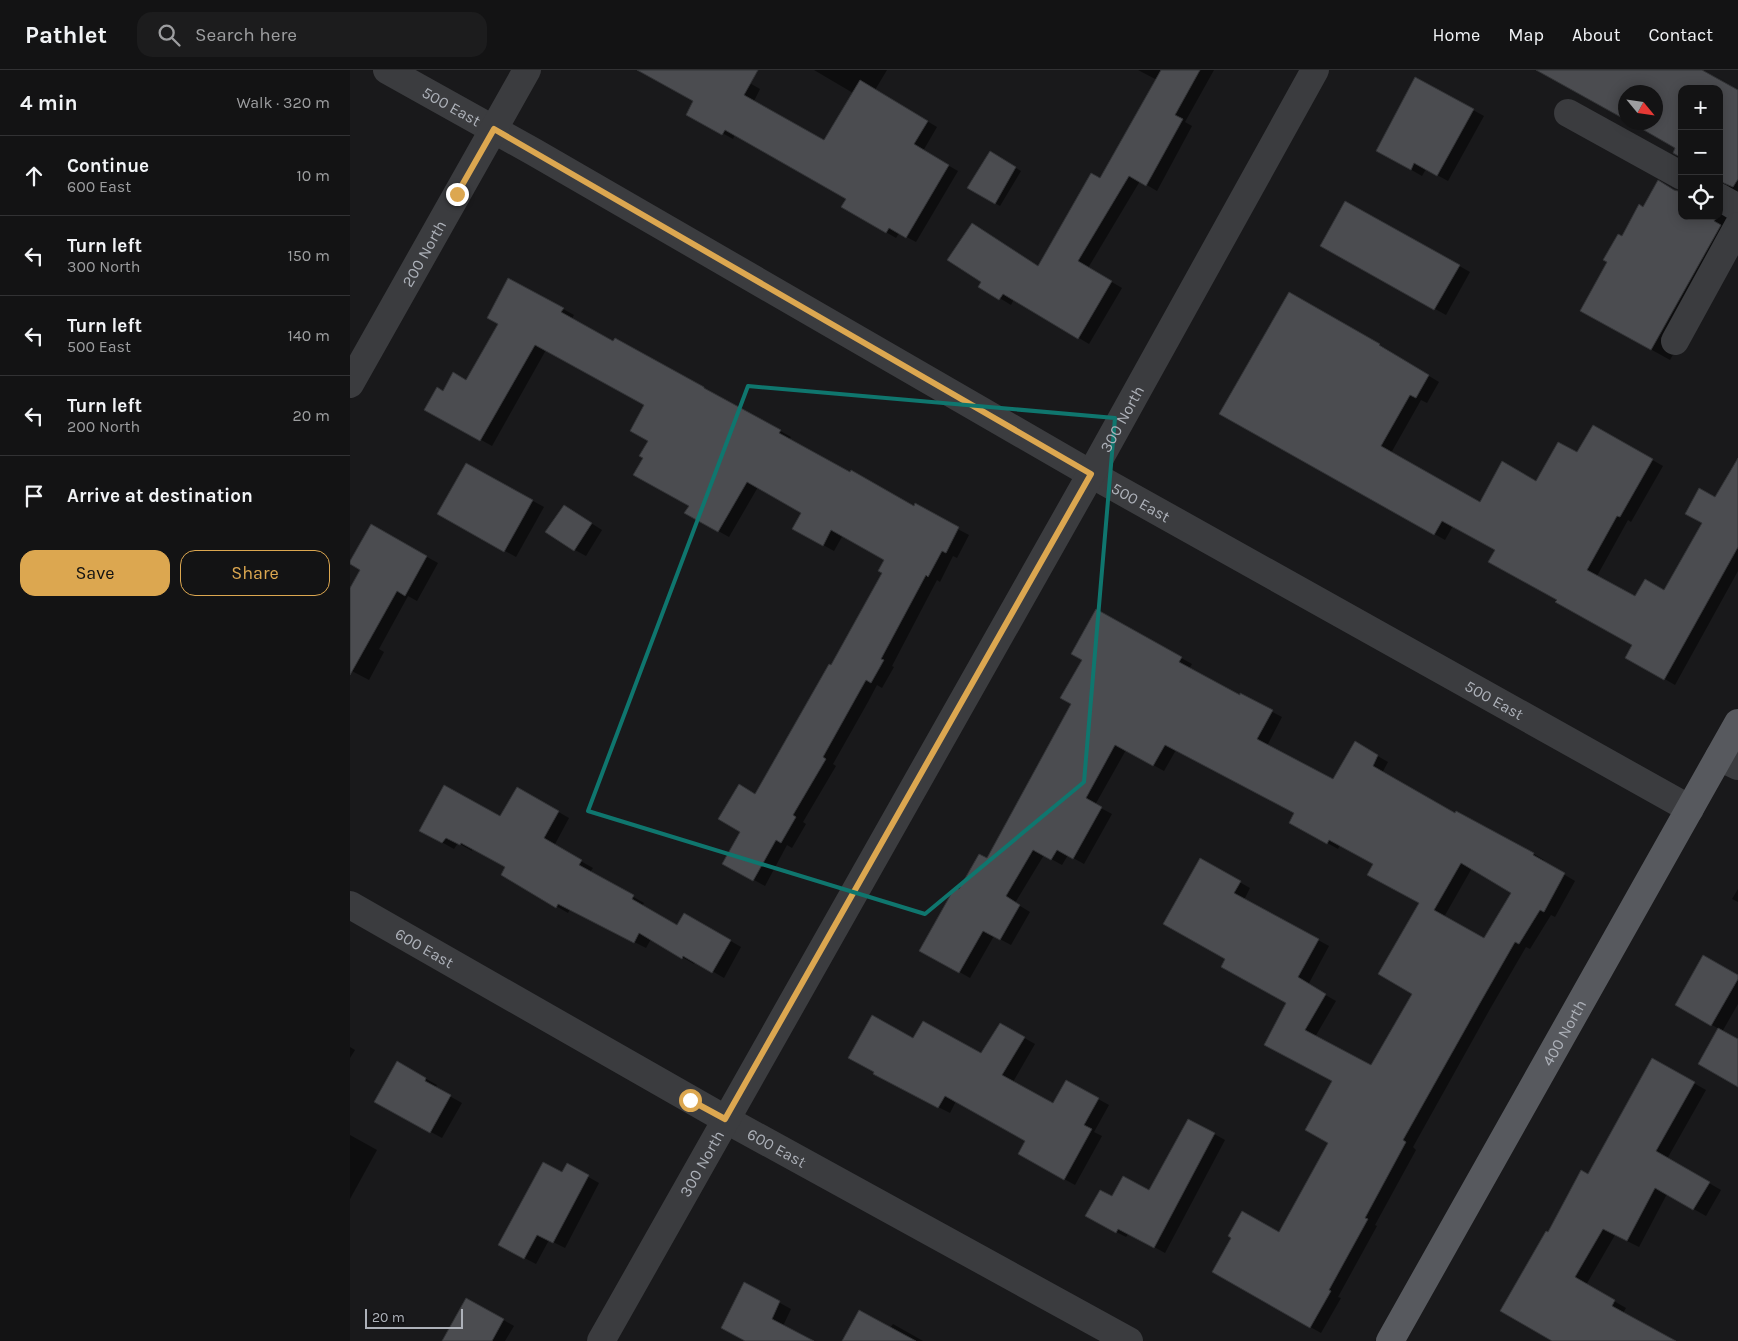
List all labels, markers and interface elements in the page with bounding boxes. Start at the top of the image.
search box [137,12,487,57]
text: Pathlet [25,21,107,49]
icon: search [155,21,183,49]
text: Search here [195,24,297,46]
text: Home [1432,24,1480,46]
text: Map [1508,24,1544,46]
text: About [1572,24,1621,46]
text: Contact [1649,24,1713,46]
street label: 500 East [419,83,484,130]
north arrow [1618,85,1663,130]
map controls [1678,85,1723,220]
button: + [1678,85,1723,130]
text: 4 min [20,91,78,115]
text: Walk · 320 m [236,93,330,112]
button: − [1678,130,1723,175]
text: Continue [67,155,149,177]
icon: ahead [20,162,48,190]
text: 10 m [296,166,330,185]
button: locate [1678,175,1723,220]
text: 600 East [67,177,131,196]
route end [446,183,469,206]
street label: 200 North [398,217,450,290]
text: Turn left [67,235,142,257]
icon: left [20,242,48,270]
text: 150 m [287,246,330,265]
text: 300 North [67,257,140,276]
text: Turn left [67,315,142,337]
icon: left [20,322,48,350]
text: 140 m [288,326,330,345]
text: 500 East [67,337,131,356]
street label: 300 North [1096,382,1148,456]
text: Turn left [67,395,142,417]
icon: left [20,402,48,430]
text: 20 m [292,406,330,425]
text: 200 North [67,417,140,436]
street label: 500 East [1108,478,1173,526]
icon: arrive [20,482,48,510]
text: Arrive at destination [67,485,253,507]
button: Save [20,550,170,596]
button: Share [180,550,330,596]
street label: 500 East [1462,676,1527,724]
street label: 600 East [392,924,457,972]
street label: 400 North [1538,996,1590,1069]
route start [679,1089,702,1112]
street label: 600 East [744,1124,809,1172]
street label: 300 North [675,1127,728,1200]
scale bar [365,1306,462,1329]
text: 20 m [372,1309,405,1326]

